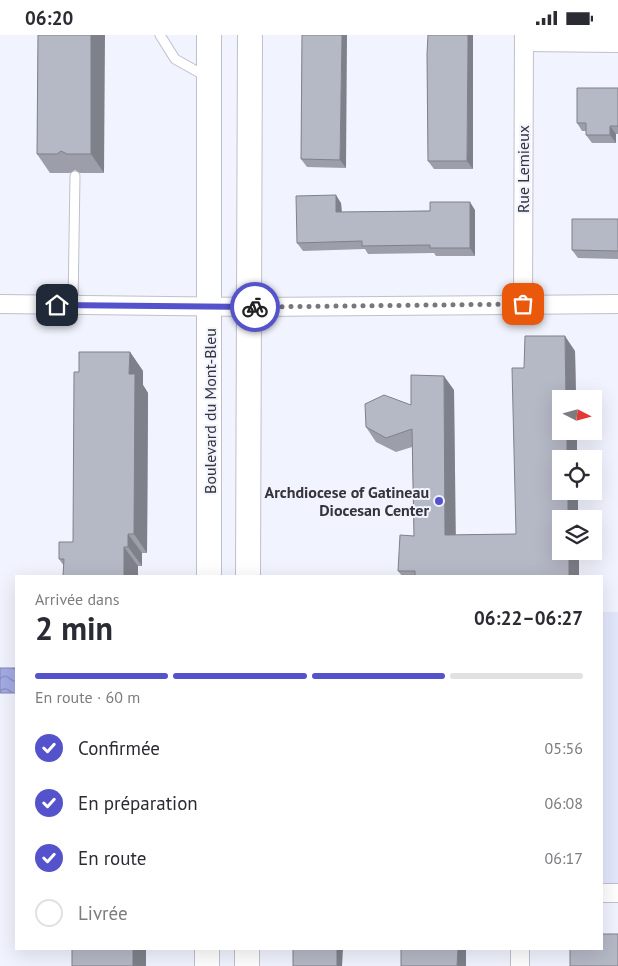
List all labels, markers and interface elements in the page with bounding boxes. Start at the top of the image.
text: 06:20 [25,6,73,30]
street label: Rue Lemieux [513,125,533,213]
courier [230,282,280,332]
pin [502,283,544,325]
pin [36,284,78,326]
icon: bag [509,290,537,318]
icon: home [43,291,71,319]
icon: bike [241,293,269,321]
street label: Boulevard du Mont-Bleu [200,328,220,494]
north arrow [552,390,602,440]
map controls [552,390,602,560]
button: locate [552,450,602,500]
place label: Archdiocese of Gatineau Diocesan Center [264,482,429,520]
marker: Archdiocese of Gatineau Diocesan Center [433,495,445,507]
button: layers [552,510,602,560]
text: Arrivée dans [35,589,119,609]
text: 06:22–06:27 [474,606,583,630]
text: 2 min [35,607,113,649]
text: En route · 60 m [35,687,140,707]
icon: check [35,734,63,762]
text: Confirmée [78,736,160,760]
text: 05:56 [545,738,583,758]
icon: check [35,789,63,817]
text: En préparation [78,791,198,815]
text: 06:08 [545,793,583,813]
icon: check [35,844,63,872]
text: En route [78,846,146,870]
text: 06:17 [545,848,583,868]
text: Livrée [78,901,128,925]

